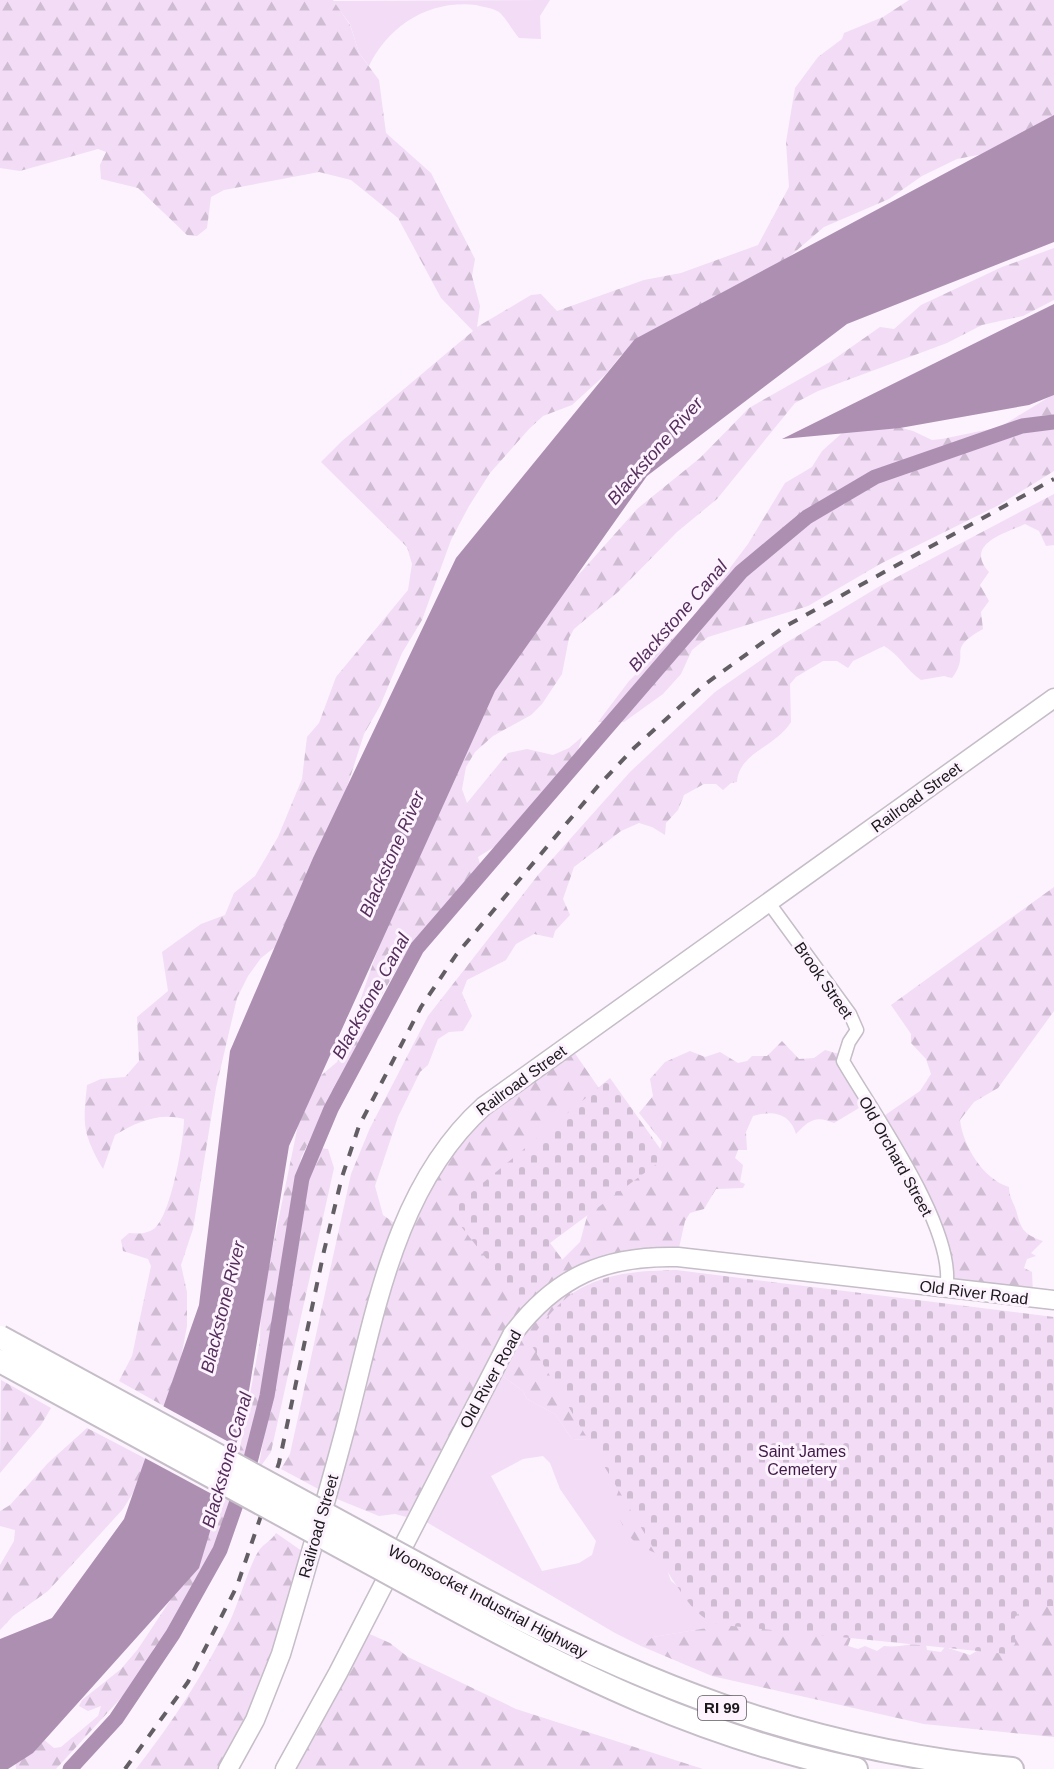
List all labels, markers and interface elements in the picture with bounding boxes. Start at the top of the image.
water label: Blackstone River [603,393,708,509]
water label: Blackstone Canal [624,556,732,675]
street label: Railroad Street [868,759,965,836]
water label: Blackstone River [355,787,429,920]
water label: Blackstone Canal [328,929,414,1062]
street label: Brook Street [791,939,856,1022]
street label: Railroad Street [473,1042,570,1119]
street label: Old Orchard Street [856,1093,936,1220]
water label: Blackstone River [197,1238,249,1375]
street label: Old River Road [919,1277,1029,1308]
street label: Old River Road [456,1327,524,1431]
water label: Blackstone Canal [198,1389,256,1530]
park label: Saint James Cemetery [758,1443,846,1478]
street label: Railroad Street [296,1472,342,1580]
street label: Woonsocket Industrial Highway [385,1542,590,1661]
road number: RI 99 [698,1696,746,1720]

